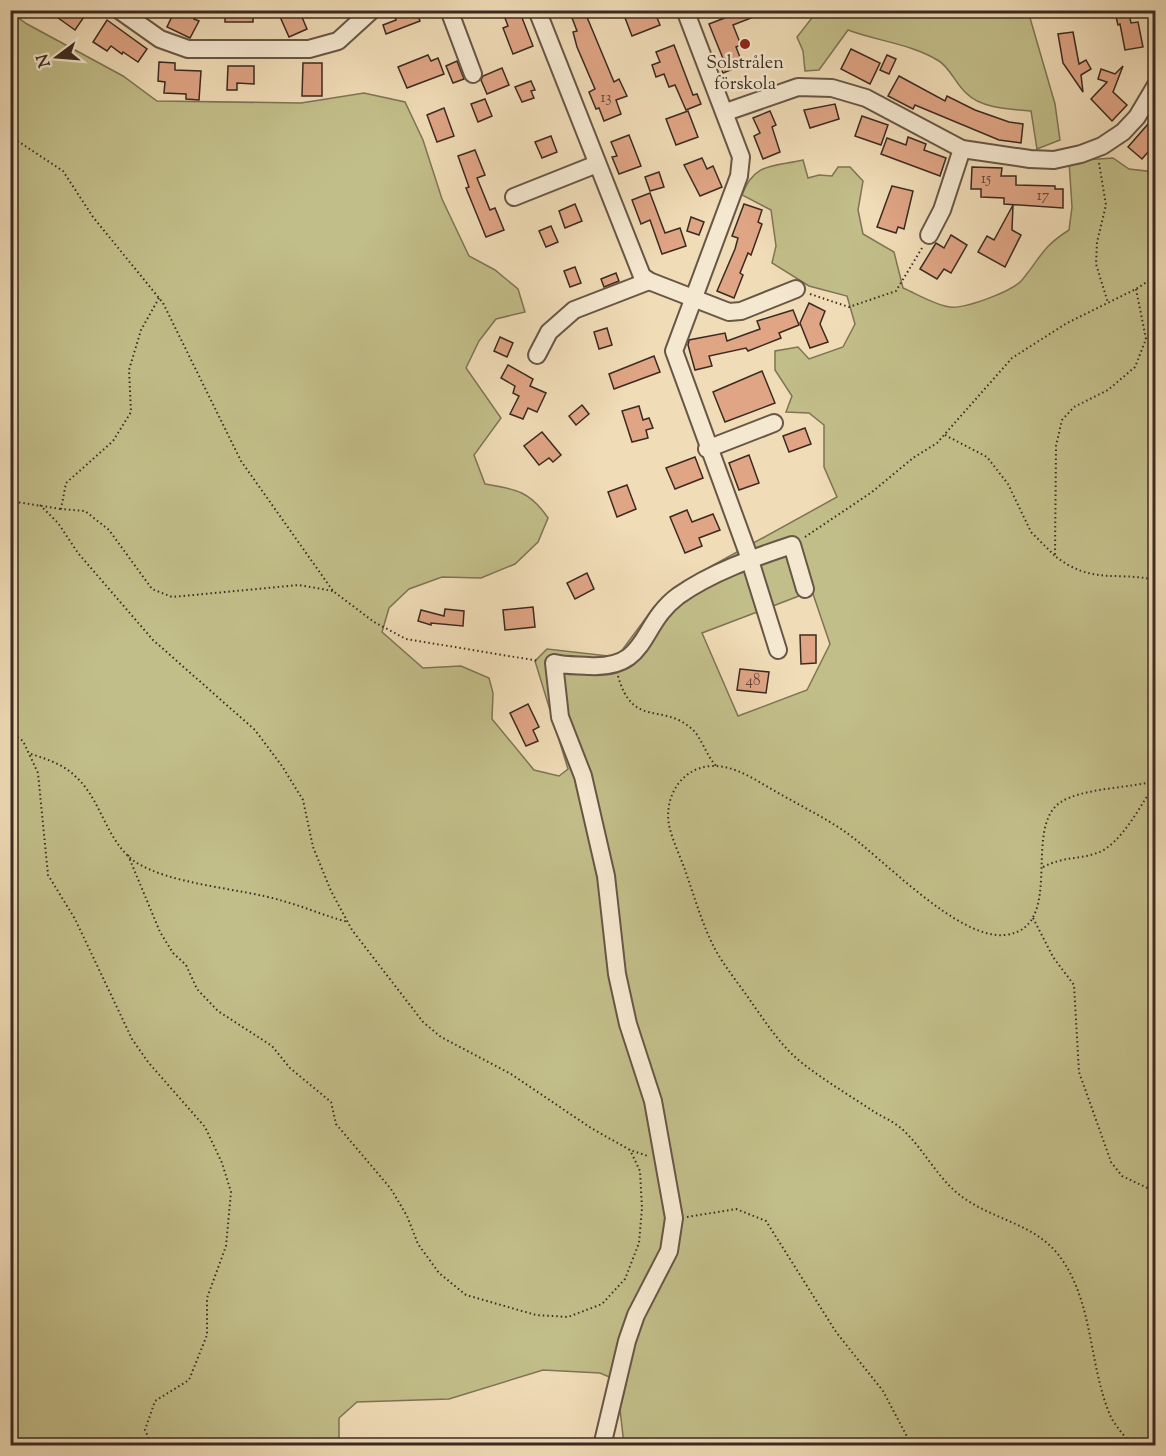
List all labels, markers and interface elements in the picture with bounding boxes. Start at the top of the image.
north arrow [27,27,87,87]
marker: Solstrålen förskola [738,37,752,51]
text: N [32,51,58,70]
place label: Solstrålen förskola [706,51,784,98]
house number: 13 [600,88,612,109]
house number: 15 [981,169,991,190]
house number: 17 [1037,186,1050,207]
house number: 48 [745,671,761,692]

